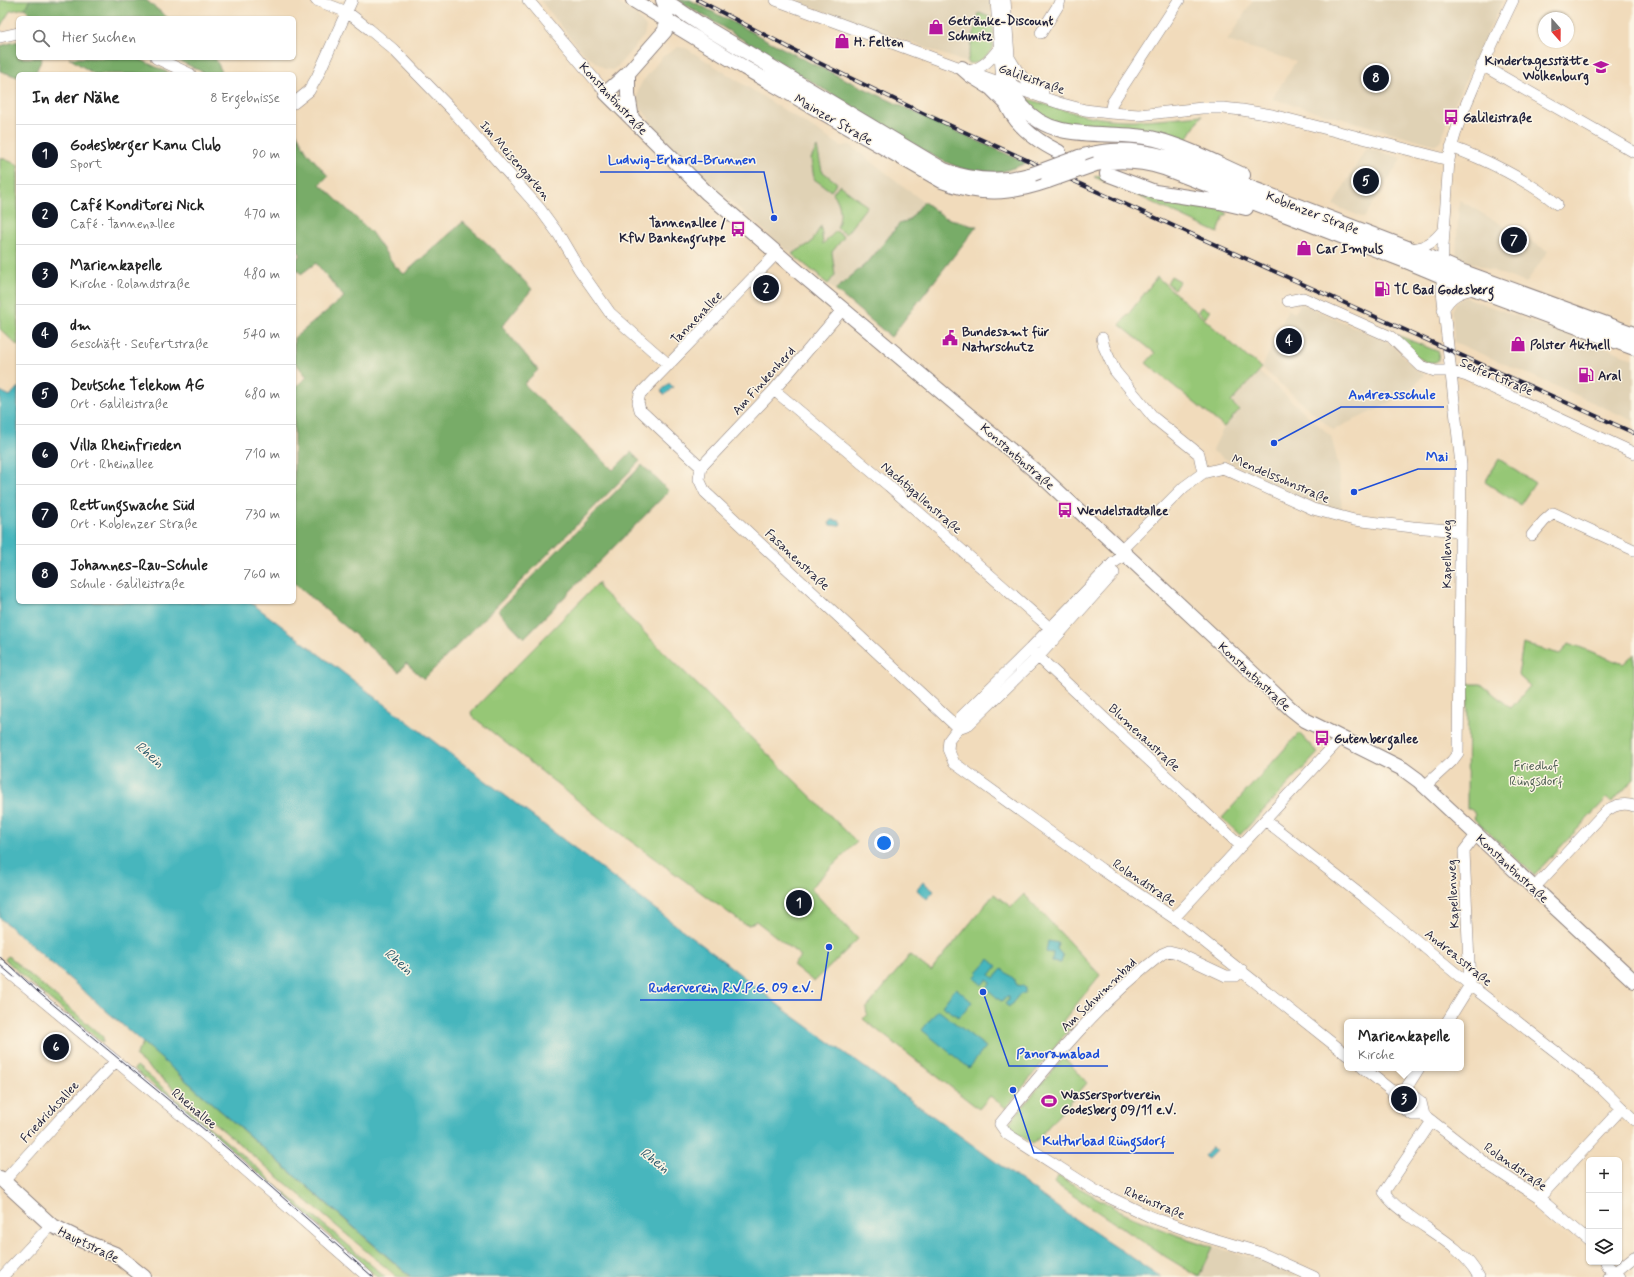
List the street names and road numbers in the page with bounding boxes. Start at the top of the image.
street label: Konstantinstraße [575,59,651,139]
street label: Galileistraße [996,60,1067,99]
street label: Mainzer Straße [791,91,876,150]
street label: Im Meisengarten [475,118,554,205]
street label: Koblenzer Straße [1263,188,1362,239]
street label: Tannenallee [667,288,727,348]
street label: Am Finkenherd [729,343,800,419]
street label: Seufertstraße [1457,354,1536,400]
street label: Konstantinstraße [976,420,1058,494]
street label: Mendelssohnstraße [1229,451,1332,508]
street label: Nachtigallenstraße [877,458,965,538]
street label: Kapellenweg [1439,520,1456,588]
street label: Fasanenstraße [761,526,833,595]
street label: Konstantinstraße [1214,639,1294,715]
street label: Blumenaustraße [1104,700,1184,776]
street label: Konstantinstraße [1472,831,1552,907]
street label: Rolandstraße [1109,856,1179,911]
street label: Kapellenweg [1443,859,1464,929]
street label: Andreasstraße [1421,926,1495,990]
street label: Am Schwimmbad [1057,955,1141,1036]
street label: Friedrichsallee [17,1077,83,1147]
street label: Rheinallee [168,1085,220,1133]
street label: Rolandstraße [1480,1139,1550,1195]
street label: Rheinstraße [1121,1183,1187,1224]
street label: Hauptstraße [55,1223,122,1267]

